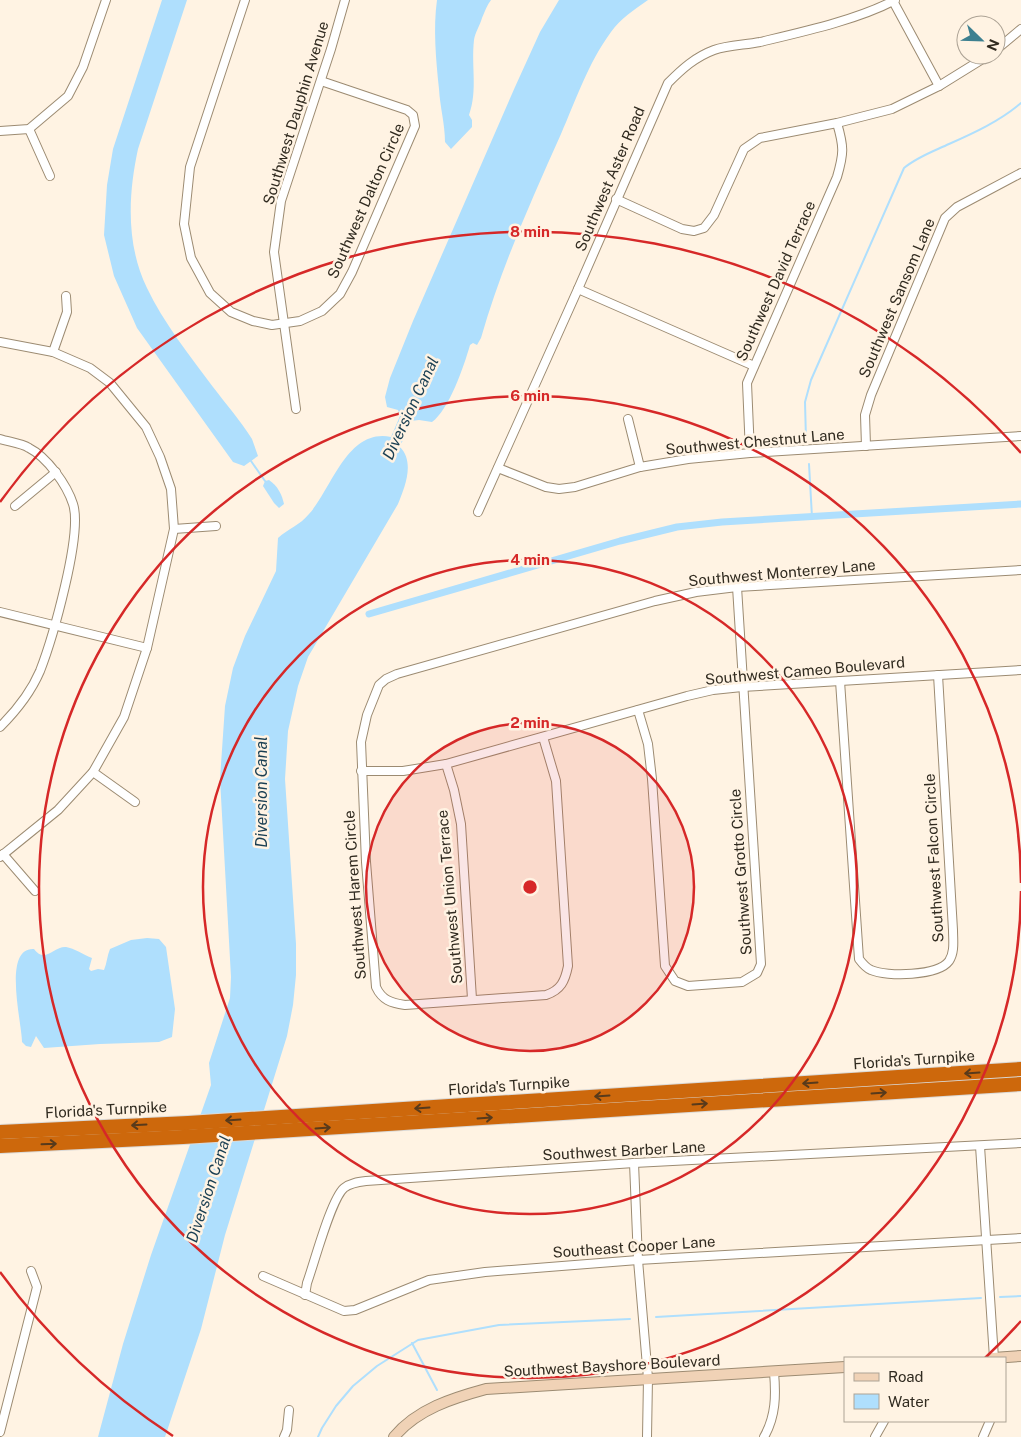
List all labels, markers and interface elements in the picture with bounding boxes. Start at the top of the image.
north arrow [956,15,1006,65]
street label: Southwest Dauphin Avenue [259,19,332,207]
text: N [983,37,1002,53]
street label: Southwest Aster Road [571,104,648,254]
street label: Southwest Dalton Circle [324,121,407,281]
street label: Southwest David Terrace [733,198,819,363]
street label: Southwest Sansom Lane [855,215,938,380]
text: 8 min [510,223,550,240]
water label: Diversion Canal [378,354,443,463]
text: 6 min [510,387,550,404]
street label: Southwest Chestnut Lane [665,425,845,458]
text: 4 min [510,551,550,568]
street label: Southwest Monterrey Lane [688,556,876,589]
street label: Southwest Cameo Boulevard [704,653,906,688]
text: 2 min [510,714,550,731]
water label: Diversion Canal [252,736,271,848]
street label: Southwest Falcon Circle [921,773,946,943]
street label: Southwest Grotto Circle [726,788,755,956]
street label: Southwest Union Terrace [433,809,466,985]
street label: Southwest Harem Circle [340,810,369,980]
centre of rings [521,878,539,896]
street label: Florida's Turnpike [852,1047,975,1072]
one-way arrow [965,1068,981,1077]
street label: Florida's Turnpike [447,1073,570,1098]
one-way arrow [802,1078,818,1087]
one-way arrow [871,1089,887,1098]
one-way arrow [594,1091,610,1100]
street label: Florida's Turnpike [45,1098,167,1121]
one-way arrow [691,1100,707,1109]
one-way arrow [414,1103,430,1112]
one-way arrow [477,1113,493,1122]
one-way arrow [225,1115,241,1125]
one-way arrow [131,1121,147,1130]
one-way arrow [315,1123,331,1132]
water label: Diversion Canal [182,1133,235,1245]
street label: Southwest Barber Lane [542,1138,706,1163]
one-way arrow [40,1139,56,1149]
street label: Southeast Cooper Lane [552,1232,716,1261]
street label: Southwest Bayshore Boulevard [503,1351,721,1380]
legend [844,1357,1006,1422]
text: Road [888,1368,924,1385]
text: Water [888,1393,930,1410]

